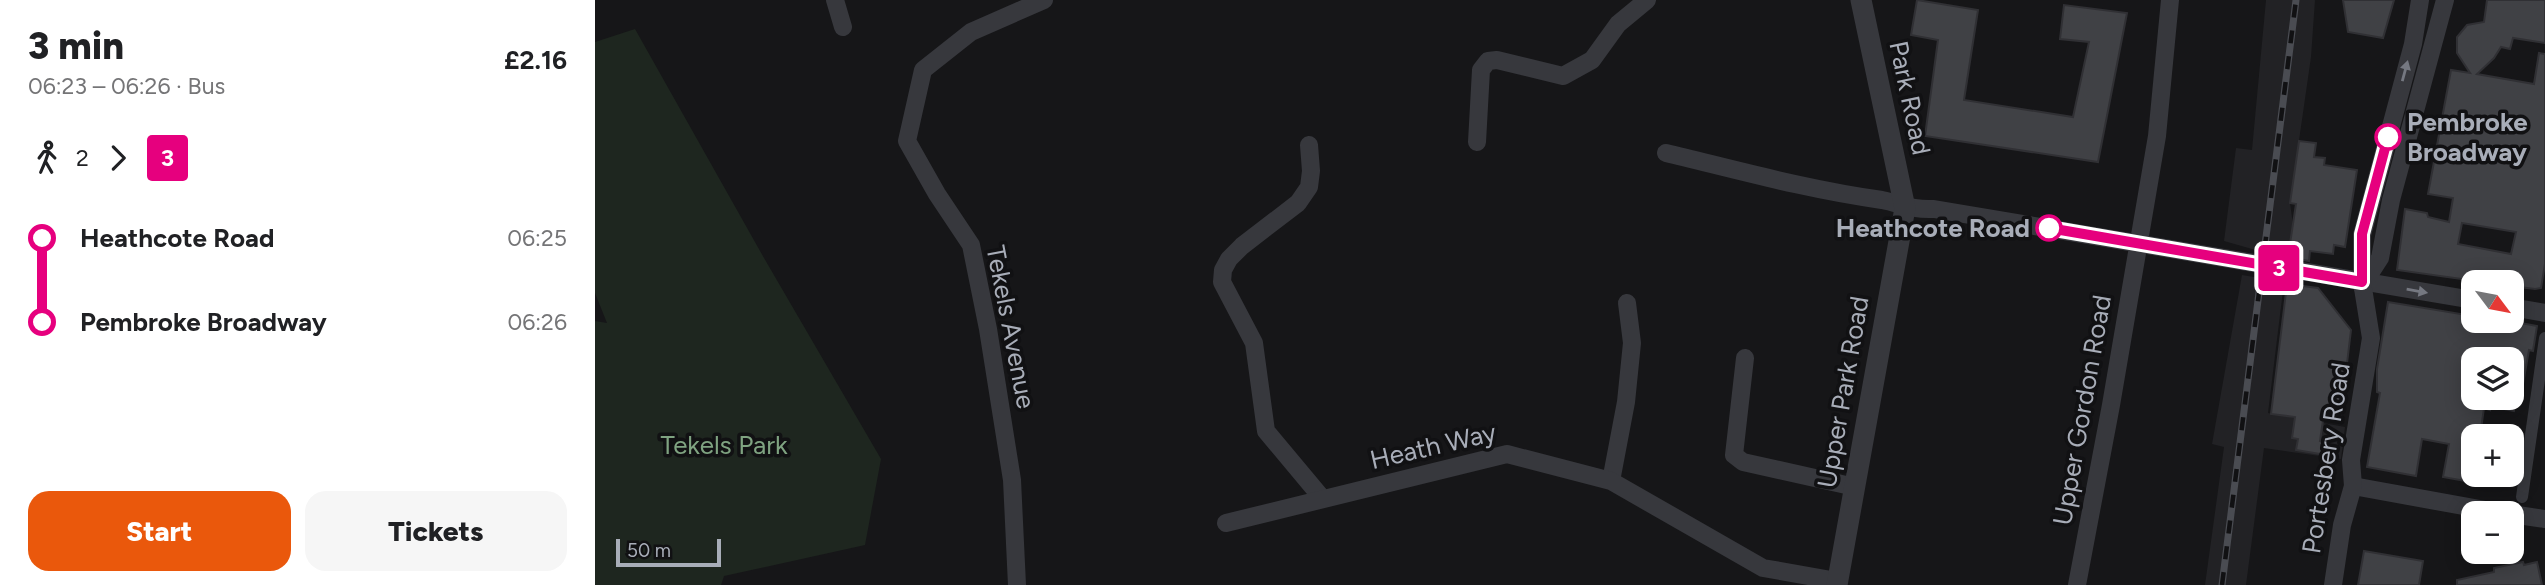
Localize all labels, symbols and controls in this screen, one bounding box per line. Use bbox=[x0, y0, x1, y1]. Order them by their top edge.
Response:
text: 3 min bbox=[28, 23, 124, 69]
street label: Park Road bbox=[1882, 38, 1938, 158]
text: £2.16 bbox=[504, 44, 567, 76]
one-way arrow bbox=[2400, 60, 2411, 82]
text: 06:23 – 06:26 · Bus bbox=[28, 72, 225, 100]
place label: Pembroke Broadway bbox=[2407, 106, 2528, 168]
marker: Pembroke Broadway bbox=[2375, 124, 2401, 150]
icon: walk bbox=[28, 139, 66, 177]
icon: forward bbox=[99, 139, 137, 177]
text: 3 bbox=[161, 143, 174, 172]
text: 2 bbox=[76, 144, 89, 172]
place label: Heathcote Road bbox=[1836, 212, 2030, 244]
marker: Heathcote Road bbox=[2036, 215, 2062, 241]
text: Heathcote Road bbox=[80, 222, 274, 254]
text: 06:25 bbox=[507, 224, 567, 252]
street label: Tekels Avenue bbox=[979, 243, 1043, 411]
line badge: 3 bbox=[2256, 245, 2302, 291]
text: 3 bbox=[2272, 253, 2286, 282]
north arrow bbox=[2461, 270, 2523, 332]
map controls bbox=[2461, 270, 2524, 564]
one-way arrow bbox=[2407, 286, 2429, 297]
street label: Upper Gordon Road bbox=[2046, 292, 2118, 528]
street label: Upper Park Road bbox=[1810, 294, 1876, 490]
text: Pembroke Broadway bbox=[80, 306, 327, 338]
text: 06:26 bbox=[508, 308, 567, 336]
button: layers bbox=[2461, 347, 2524, 410]
street label: Portesbery Road bbox=[2295, 360, 2357, 556]
street label: Heath Way bbox=[1367, 416, 1499, 476]
button: + bbox=[2461, 424, 2524, 487]
park label: Tekels Park bbox=[660, 429, 788, 461]
button: Start bbox=[28, 491, 291, 571]
button: Tickets bbox=[305, 491, 567, 571]
button: − bbox=[2461, 501, 2524, 564]
scale bar bbox=[616, 536, 721, 568]
text: 50 m bbox=[627, 539, 671, 562]

